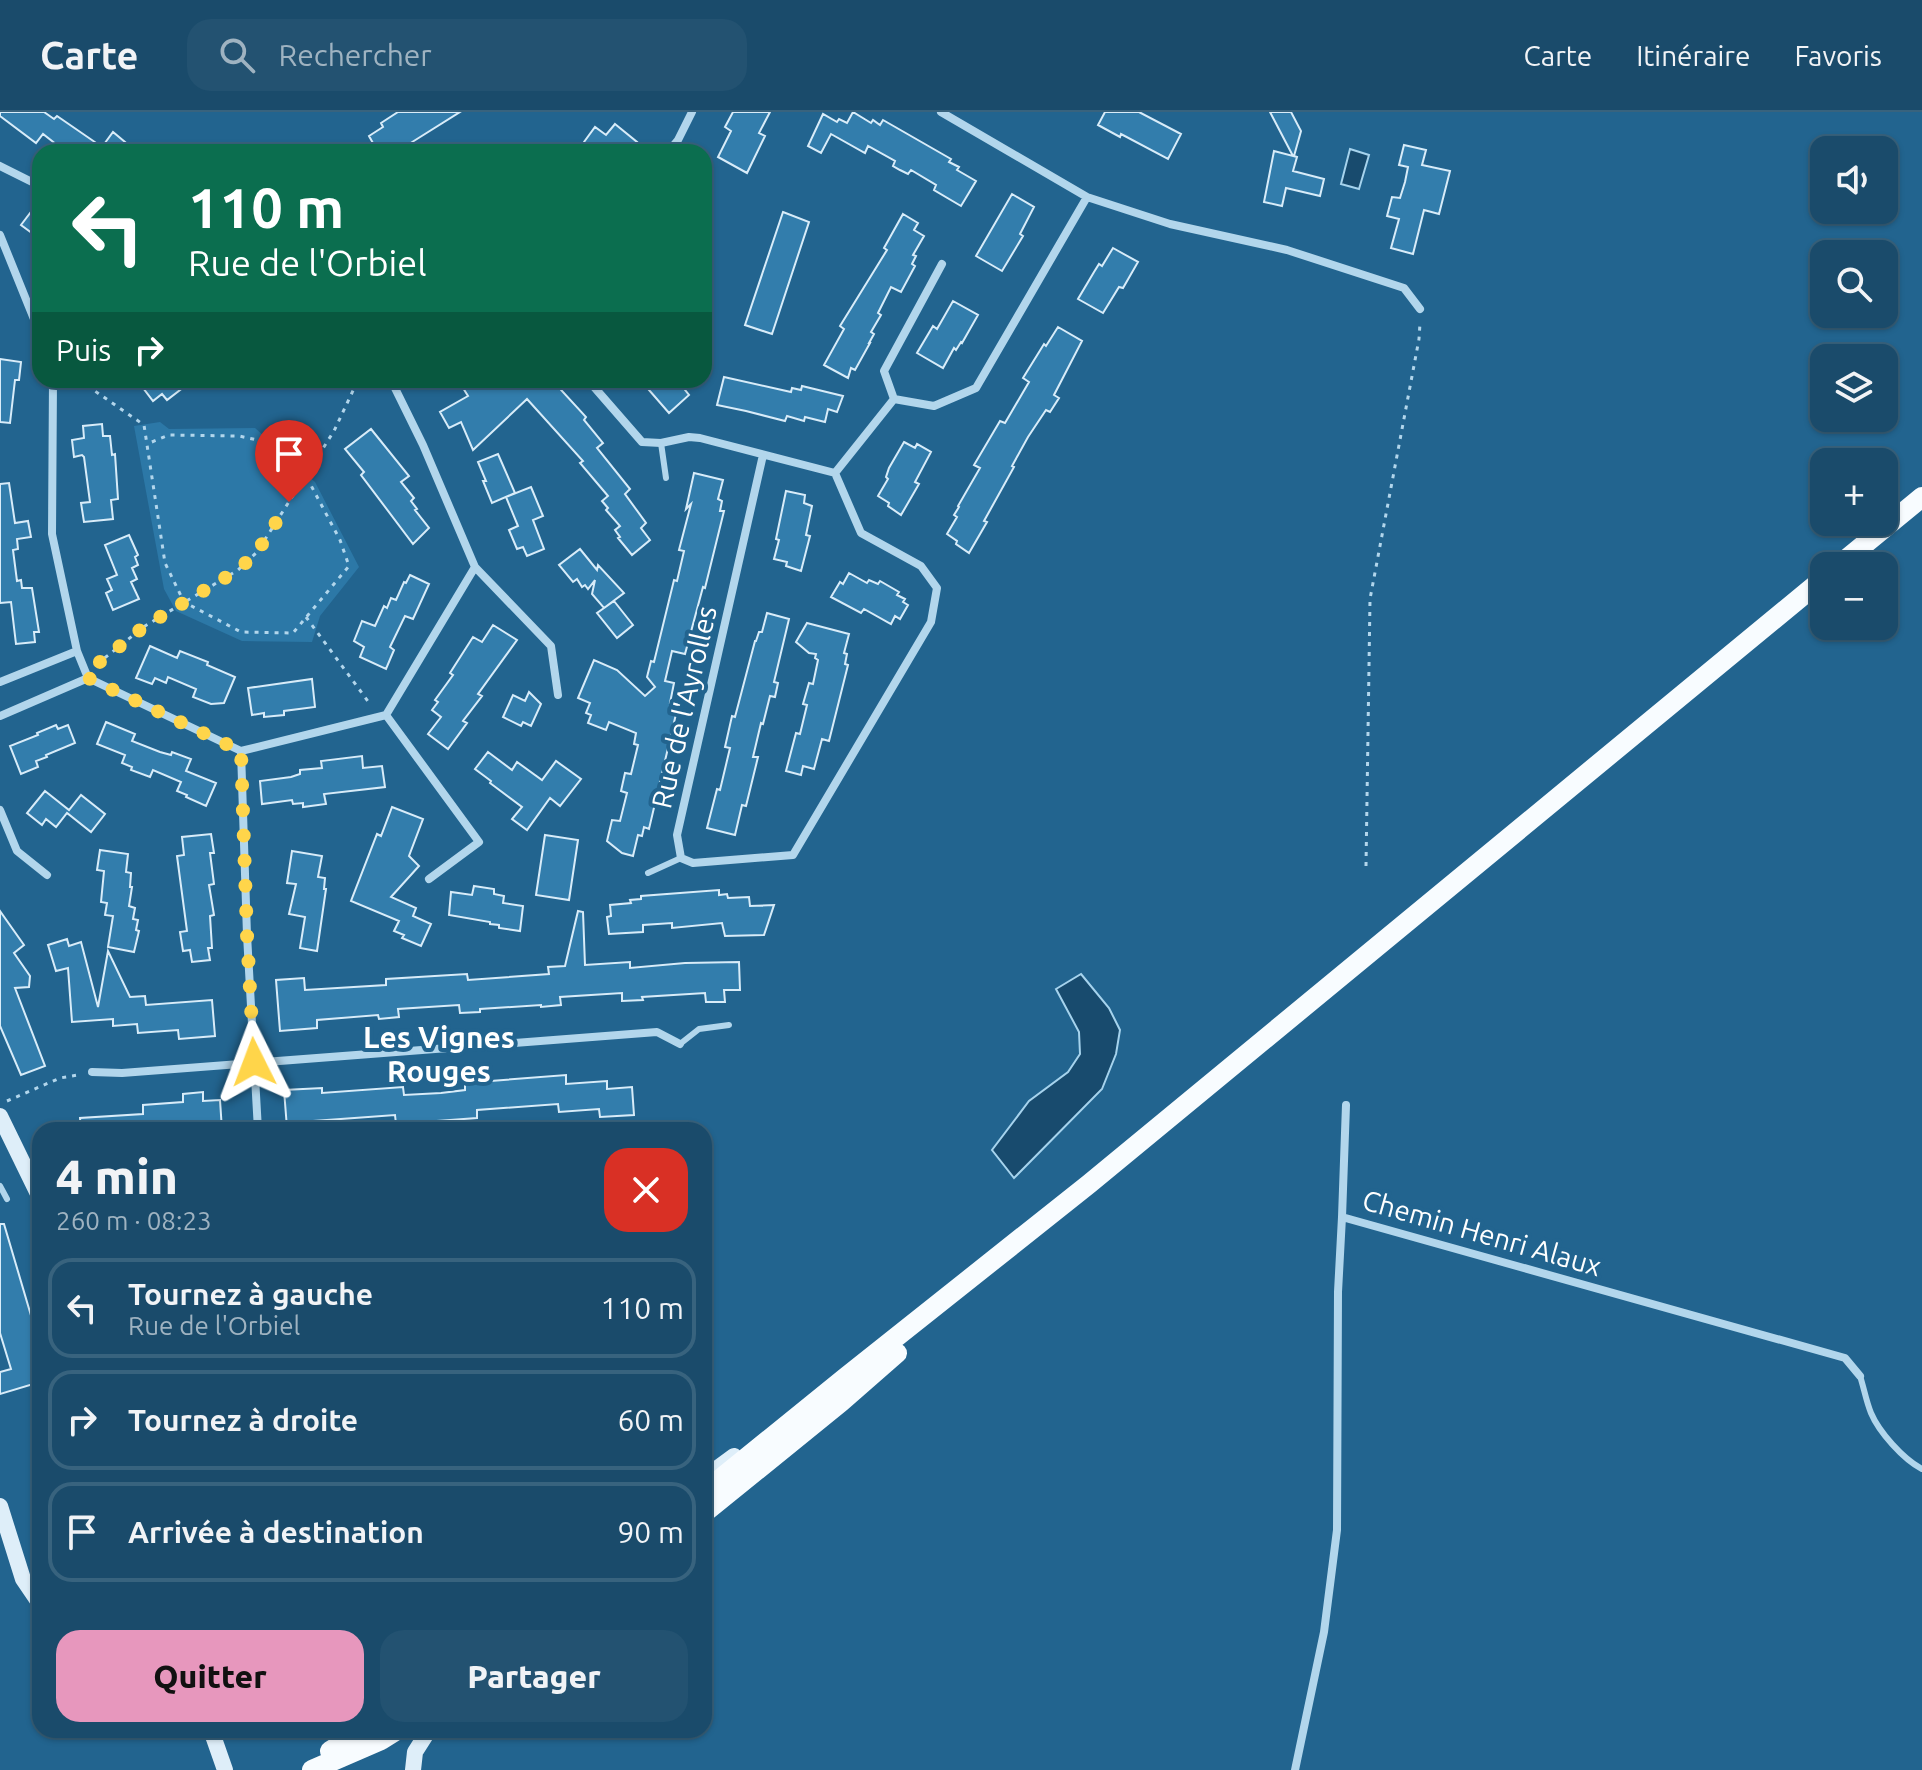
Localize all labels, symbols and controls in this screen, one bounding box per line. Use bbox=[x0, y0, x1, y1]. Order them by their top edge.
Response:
search box bbox=[187, 19, 747, 91]
icon: search bbox=[215, 33, 259, 77]
text: Carte bbox=[40, 34, 139, 76]
text: Rechercher bbox=[279, 38, 432, 72]
text: Carte bbox=[1524, 40, 1592, 71]
text: Itinéraire bbox=[1636, 40, 1750, 71]
text: Favoris bbox=[1794, 40, 1882, 71]
map controls bbox=[1810, 136, 1898, 640]
button: sound bbox=[1810, 136, 1898, 224]
icon: left bbox=[56, 176, 160, 280]
text: 110 m bbox=[188, 176, 344, 239]
button: search bbox=[1810, 240, 1898, 328]
text: Rue de l'Orbiel bbox=[188, 242, 427, 283]
icon: right bbox=[127, 328, 171, 372]
text: Puis bbox=[56, 333, 111, 367]
button: layers bbox=[1810, 344, 1898, 432]
pin bbox=[255, 420, 323, 502]
icon: arrive bbox=[267, 432, 311, 476]
button: + bbox=[1810, 448, 1898, 536]
button: − bbox=[1810, 552, 1898, 640]
street label: Rue de l'Ayrolles bbox=[645, 603, 722, 811]
position arrow bbox=[212, 1020, 296, 1104]
district label: Les Vignes Rouges bbox=[363, 1020, 515, 1088]
button: close bbox=[604, 1148, 688, 1232]
text: 4 min bbox=[56, 1149, 178, 1203]
street label: Chemin Henri Alaux bbox=[1359, 1184, 1605, 1281]
text: 260 m · 08:23 bbox=[56, 1206, 212, 1235]
text: Tournez à gauche bbox=[128, 1277, 373, 1311]
icon: left bbox=[60, 1286, 104, 1330]
text: 110 m bbox=[600, 1291, 684, 1325]
text: Rue de l'Orbiel bbox=[128, 1311, 300, 1340]
icon: right bbox=[60, 1398, 104, 1442]
text: Tournez à droite bbox=[128, 1403, 358, 1437]
text: 60 m bbox=[617, 1403, 684, 1437]
icon: arrive bbox=[60, 1510, 104, 1554]
text: Arrivée à destination bbox=[128, 1515, 424, 1549]
text: 90 m bbox=[617, 1515, 684, 1549]
button: Quitter bbox=[56, 1630, 364, 1722]
button: Partager bbox=[380, 1630, 688, 1722]

